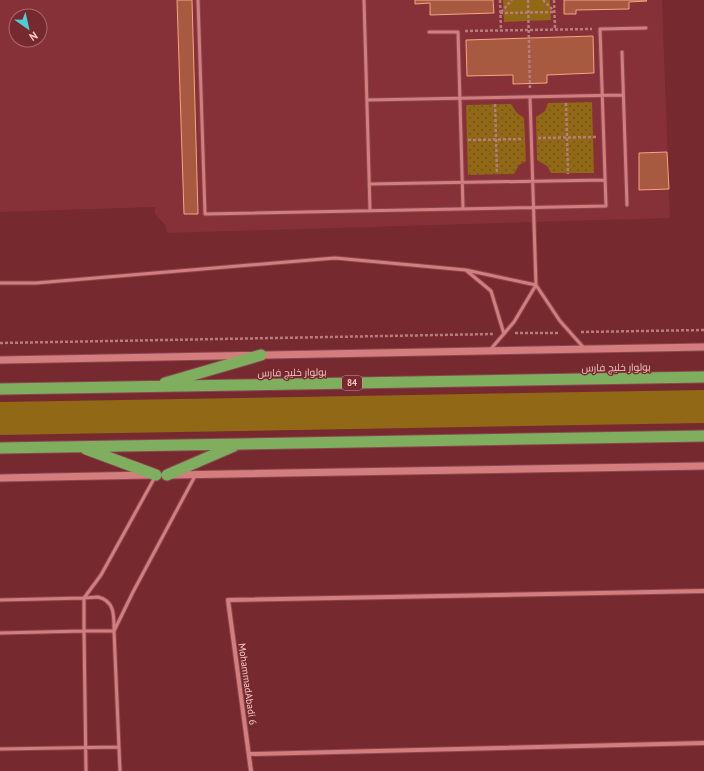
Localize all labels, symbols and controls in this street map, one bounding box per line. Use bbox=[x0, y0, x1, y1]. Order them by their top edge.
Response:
north arrow bbox=[8, 8, 48, 48]
text: N bbox=[27, 28, 41, 44]
street label: بولوار خلیج فارس bbox=[581, 360, 651, 375]
street label: بولوار خلیج فارس bbox=[257, 365, 327, 380]
road number: 84 bbox=[342, 376, 362, 390]
street label: MohammadAbadi 6 bbox=[235, 642, 260, 726]

